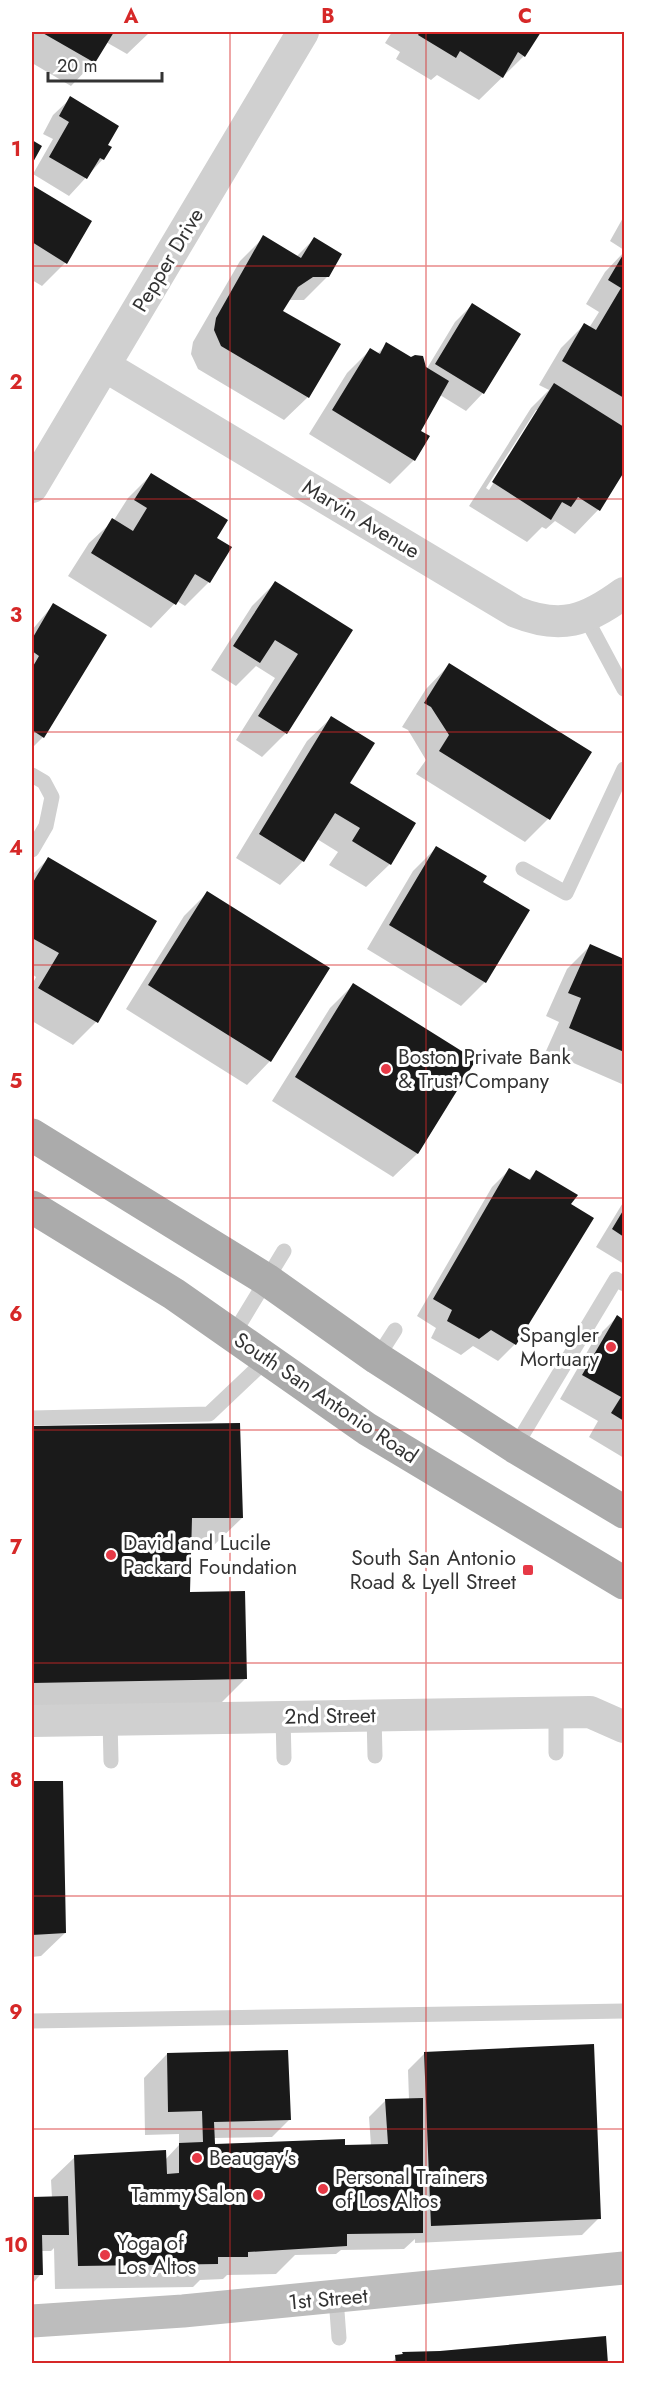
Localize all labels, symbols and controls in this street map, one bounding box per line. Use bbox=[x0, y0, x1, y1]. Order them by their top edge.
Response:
text: A bbox=[123, 2, 139, 31]
text: B bbox=[321, 2, 335, 31]
text: C bbox=[518, 2, 532, 31]
scale bar bbox=[48, 45, 162, 83]
text: 20 m bbox=[57, 53, 97, 79]
text: 1 bbox=[11, 135, 21, 164]
street label: Pepper Drive bbox=[125, 202, 211, 318]
text: 2 bbox=[9, 368, 23, 397]
street label: Marvin Avenue bbox=[297, 472, 426, 566]
text: 3 bbox=[10, 601, 22, 630]
text: 4 bbox=[9, 834, 23, 863]
place label: Boston Private Bank & Trust Company bbox=[398, 1042, 572, 1096]
marker: Boston Private Bank & Trust Company bbox=[379, 1062, 393, 1076]
text: 5 bbox=[10, 1067, 23, 1096]
text: 6 bbox=[9, 1300, 23, 1329]
place label: Spangler Mortuary bbox=[520, 1320, 600, 1374]
street label: South San Antonio Road bbox=[228, 1325, 424, 1471]
marker: Spangler Mortuary bbox=[604, 1340, 618, 1354]
place label: David and Lucile Packard Foundation bbox=[123, 1528, 297, 1582]
text: 7 bbox=[10, 1533, 23, 1562]
place label: South San Antonio Road & Lyell Street bbox=[350, 1543, 516, 1597]
marker: David and Lucile Packard Foundation bbox=[104, 1548, 118, 1562]
marker: South San Antonio Road & Lyell Street bbox=[521, 1563, 535, 1577]
street label: 2nd Street bbox=[284, 1700, 376, 1732]
text: 8 bbox=[10, 1766, 22, 1795]
text: 9 bbox=[9, 1998, 23, 2027]
place label: Beaugay's bbox=[209, 2143, 296, 2173]
marker: Beaugay's bbox=[190, 2151, 204, 2165]
place label: Personal Trainers of Los Altos bbox=[335, 2162, 484, 2216]
place label: Tammy Salon bbox=[131, 2180, 246, 2210]
marker: Personal Trainers of Los Altos bbox=[316, 2182, 330, 2196]
marker: Tammy Salon bbox=[251, 2188, 265, 2202]
place label: Yoga of Los Altos bbox=[117, 2228, 196, 2282]
text: 10 bbox=[4, 2231, 28, 2260]
marker: Yoga of Los Altos bbox=[98, 2248, 112, 2262]
street label: 1st Street bbox=[287, 2281, 369, 2317]

